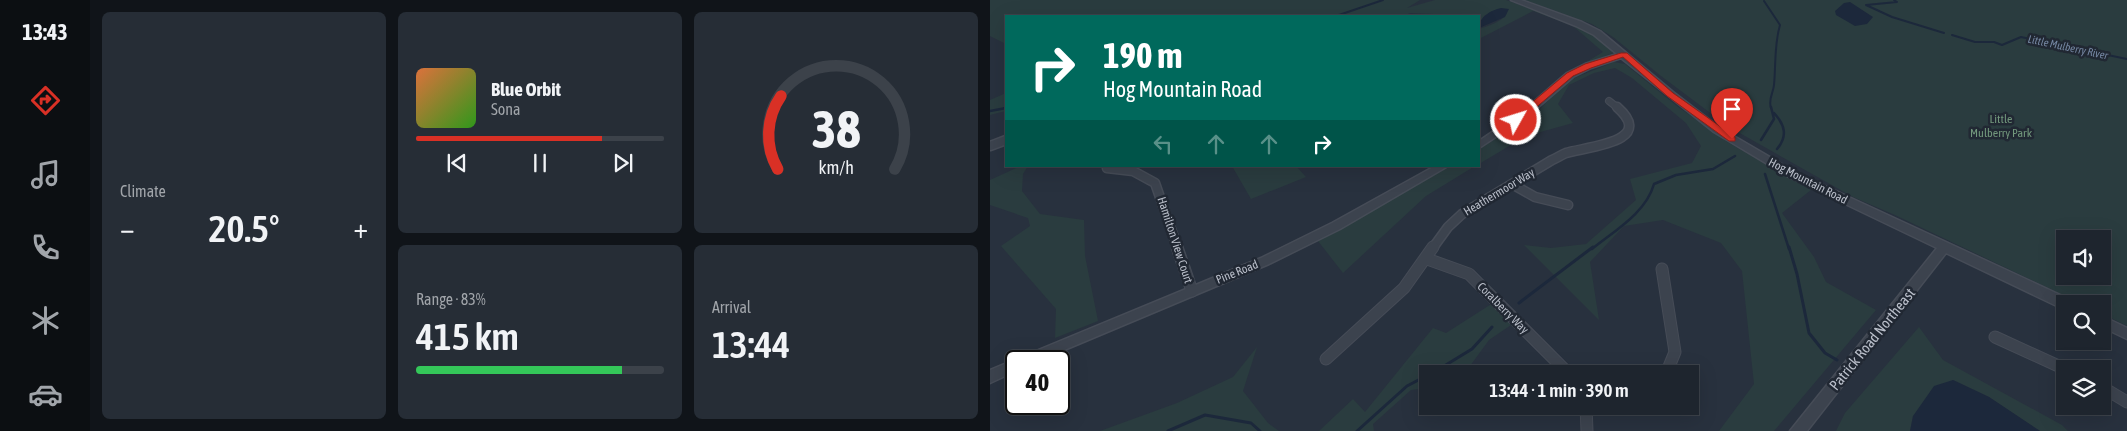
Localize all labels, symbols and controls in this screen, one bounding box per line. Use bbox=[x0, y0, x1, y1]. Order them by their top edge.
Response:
text: 13:43 bbox=[22, 19, 68, 45]
water label: Little Mulberry River bbox=[2027, 33, 2110, 61]
icon: right bbox=[1020, 35, 1085, 100]
text: 190 m bbox=[1103, 35, 1182, 75]
text: Hog Mountain Road bbox=[1103, 76, 1262, 102]
text: Blue Orbit bbox=[491, 78, 561, 100]
icon: directions bbox=[28, 83, 63, 118]
pin bbox=[1711, 88, 1753, 139]
position arrow bbox=[1489, 93, 1541, 145]
icon: arrive bbox=[1718, 95, 1746, 123]
text: 38 bbox=[812, 99, 860, 159]
text: Sona bbox=[491, 100, 520, 118]
park label: Little Mulberry Park bbox=[1970, 112, 2033, 140]
icon: left bbox=[1149, 130, 1177, 158]
icon: ahead bbox=[1202, 130, 1230, 158]
icon: ahead bbox=[1255, 130, 1283, 158]
icon: right bbox=[1308, 130, 1336, 158]
icon: previous bbox=[443, 149, 471, 177]
icon: pause bbox=[526, 149, 554, 177]
icon: next bbox=[609, 149, 637, 177]
street label: Hog Mountain Road bbox=[1766, 155, 1850, 207]
icon: music bbox=[28, 157, 63, 192]
text: km/h bbox=[818, 157, 854, 178]
street label: Heathermoor Way bbox=[1461, 165, 1537, 219]
text: Climate bbox=[120, 182, 166, 200]
street label: Hamilton View Court bbox=[1154, 195, 1196, 286]
text: 20.5° bbox=[209, 207, 279, 250]
text: − bbox=[120, 212, 135, 244]
text: + bbox=[353, 212, 368, 244]
icon: phone bbox=[28, 230, 63, 265]
map controls bbox=[2056, 230, 2111, 415]
button: sound bbox=[2056, 230, 2111, 285]
street label: Pine Road bbox=[1214, 257, 1260, 287]
street label: Coralberry Way bbox=[1474, 279, 1532, 337]
street label: Patrick Road Northeast bbox=[1826, 285, 1918, 393]
text: Range · 83% bbox=[416, 290, 486, 308]
button: search bbox=[2056, 295, 2111, 350]
text: Arrival bbox=[712, 298, 751, 316]
icon: climate bbox=[28, 303, 63, 338]
text: 415 km bbox=[416, 315, 519, 358]
text: 13:44 bbox=[712, 323, 790, 366]
speed limit sign: 40 bbox=[1005, 350, 1070, 415]
button: layers bbox=[2056, 360, 2111, 415]
icon: car bbox=[28, 377, 63, 412]
text: 13:44 · 1 min · 390 m bbox=[1489, 379, 1629, 401]

